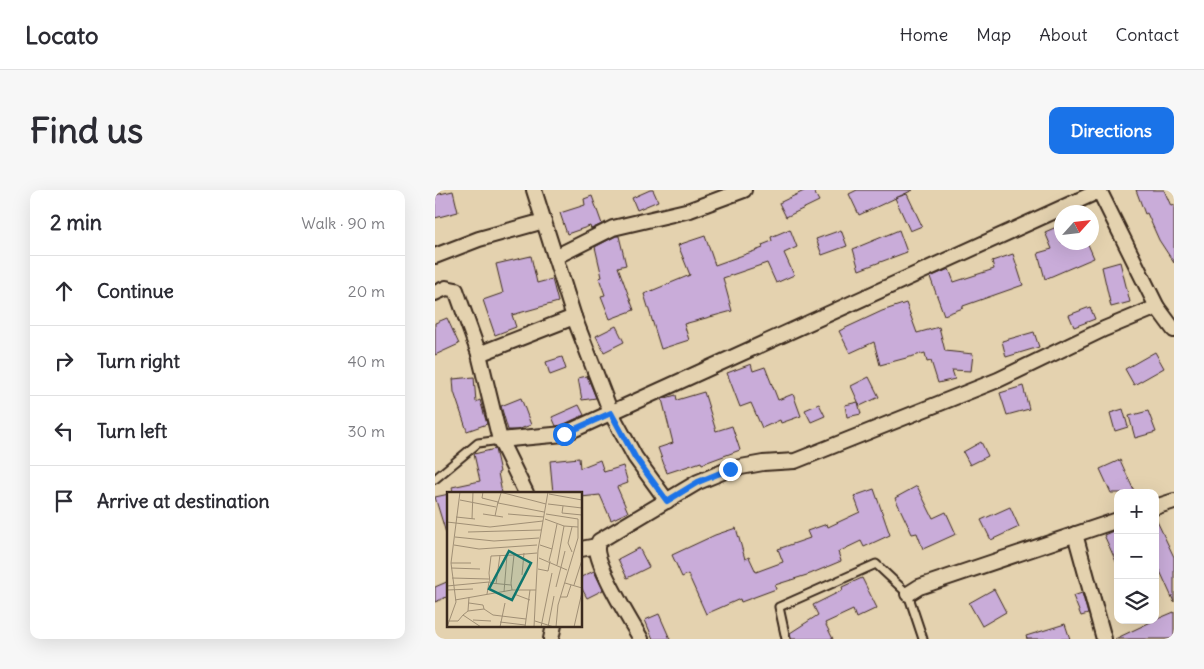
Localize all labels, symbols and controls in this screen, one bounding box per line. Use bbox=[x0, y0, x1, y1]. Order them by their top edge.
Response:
text: Locato bbox=[25, 20, 99, 50]
text: Home bbox=[900, 23, 948, 46]
text: Map bbox=[976, 23, 1011, 46]
text: About bbox=[1039, 23, 1087, 46]
text: Contact bbox=[1115, 23, 1179, 46]
button: Directions bbox=[1049, 107, 1174, 154]
text: Find us bbox=[30, 108, 143, 152]
north arrow bbox=[1054, 205, 1099, 250]
text: 2 min bbox=[50, 209, 102, 236]
text: Walk · 90 m bbox=[301, 213, 385, 233]
icon: ahead bbox=[50, 277, 78, 305]
text: Continue bbox=[97, 279, 174, 303]
text: 20 m bbox=[348, 281, 385, 301]
icon: right bbox=[50, 347, 78, 375]
text: Turn right bbox=[97, 349, 180, 373]
text: 40 m bbox=[347, 351, 385, 371]
icon: left bbox=[50, 417, 78, 445]
text: Turn left bbox=[97, 419, 167, 443]
text: 30 m bbox=[348, 421, 385, 441]
route start bbox=[553, 423, 576, 446]
route end bbox=[719, 458, 742, 481]
icon: arrive bbox=[50, 487, 78, 515]
text: Arrive at destination bbox=[97, 489, 270, 513]
map controls bbox=[1114, 489, 1159, 624]
button: + bbox=[1114, 489, 1159, 534]
inset map bbox=[447, 492, 583, 627]
button: − bbox=[1114, 534, 1159, 579]
button: layers bbox=[1114, 579, 1159, 624]

